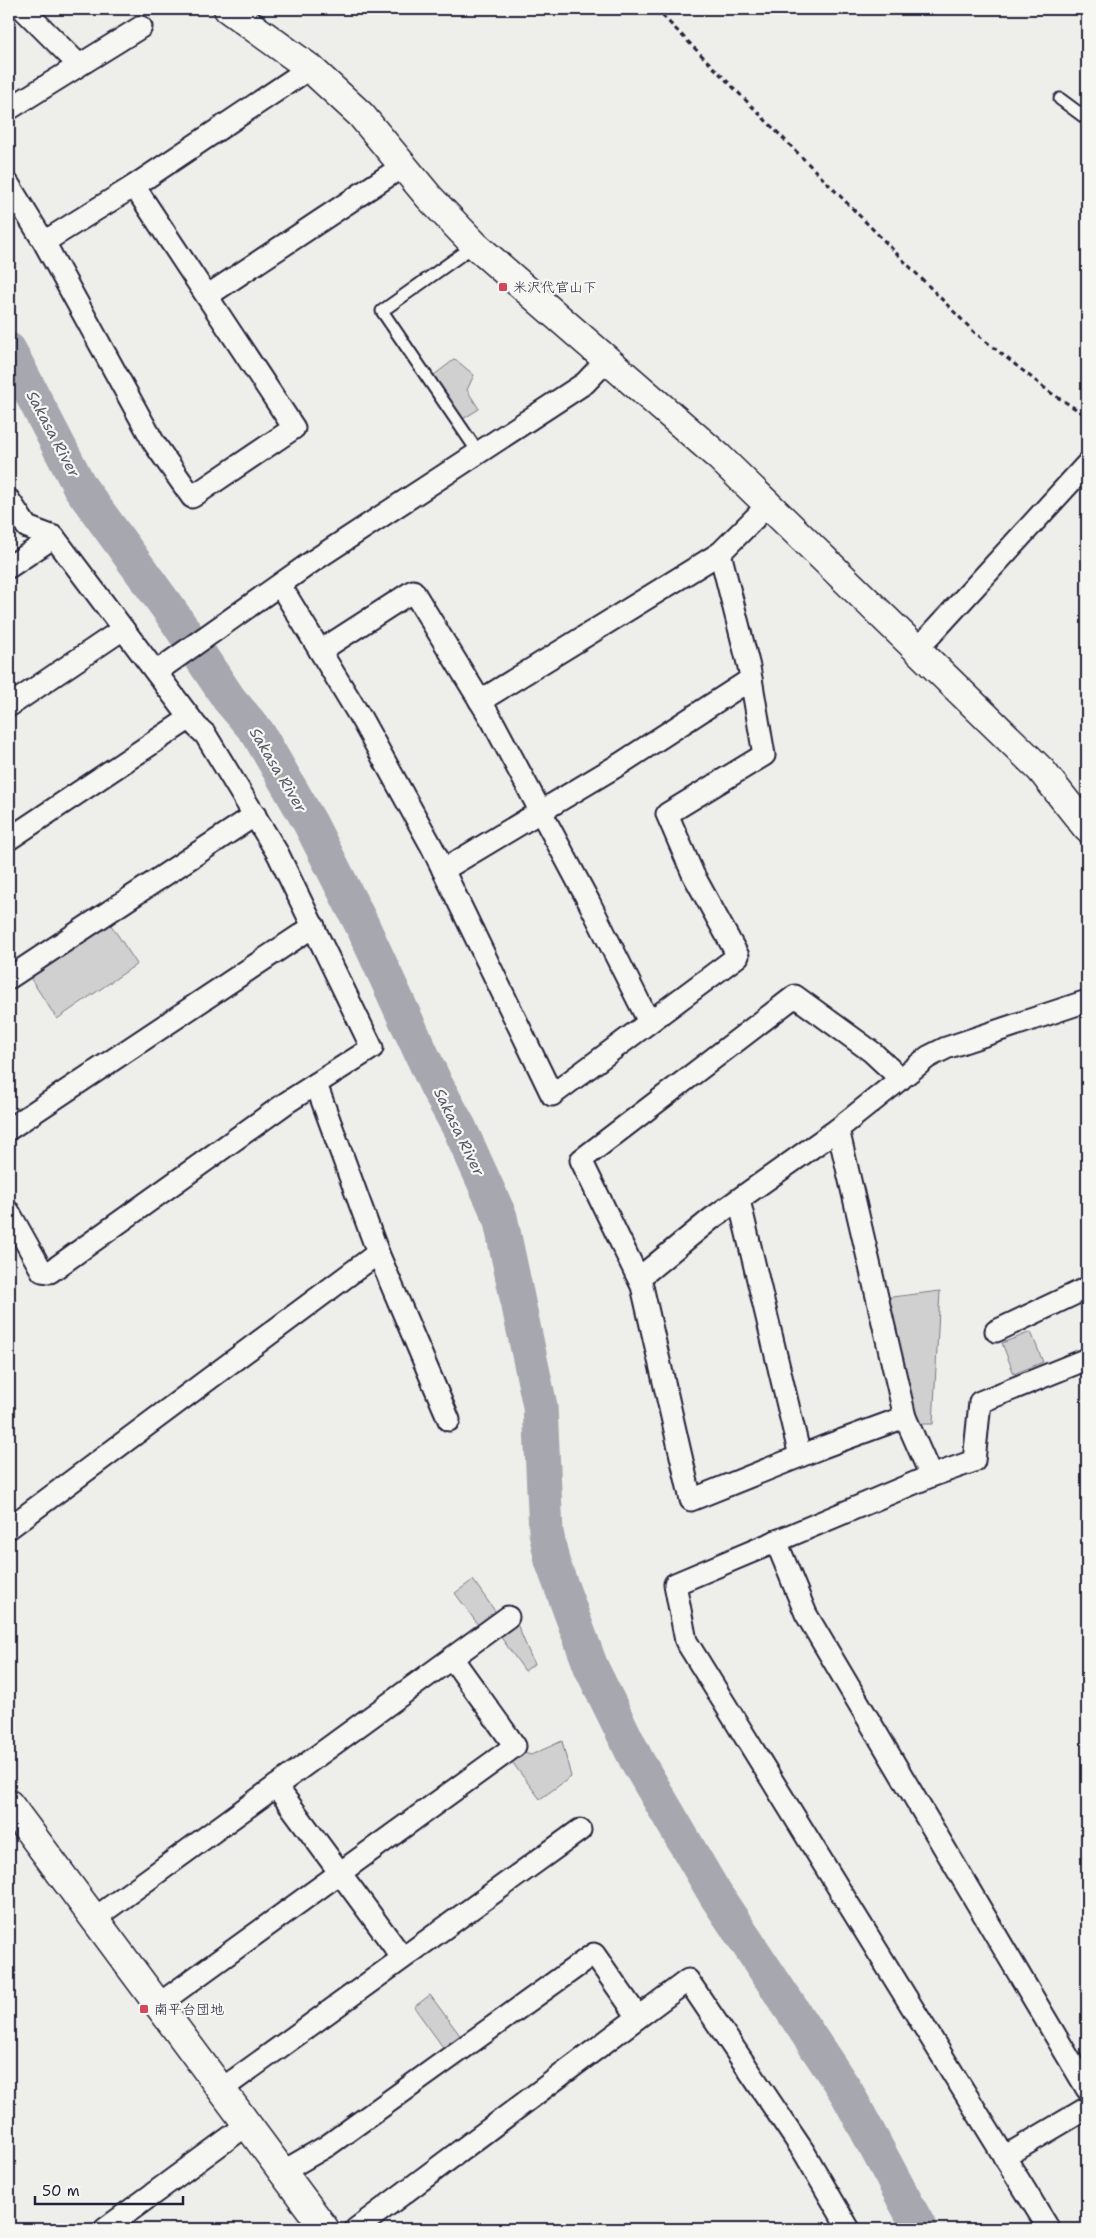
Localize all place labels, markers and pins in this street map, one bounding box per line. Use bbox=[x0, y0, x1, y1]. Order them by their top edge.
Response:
place label: 米沢代官山下 bbox=[513, 278, 597, 296]
marker: 米沢代官山下 bbox=[497, 281, 509, 293]
place label: 南平台団地 bbox=[154, 2000, 224, 2018]
marker: 南平台団地 bbox=[138, 2003, 150, 2015]

